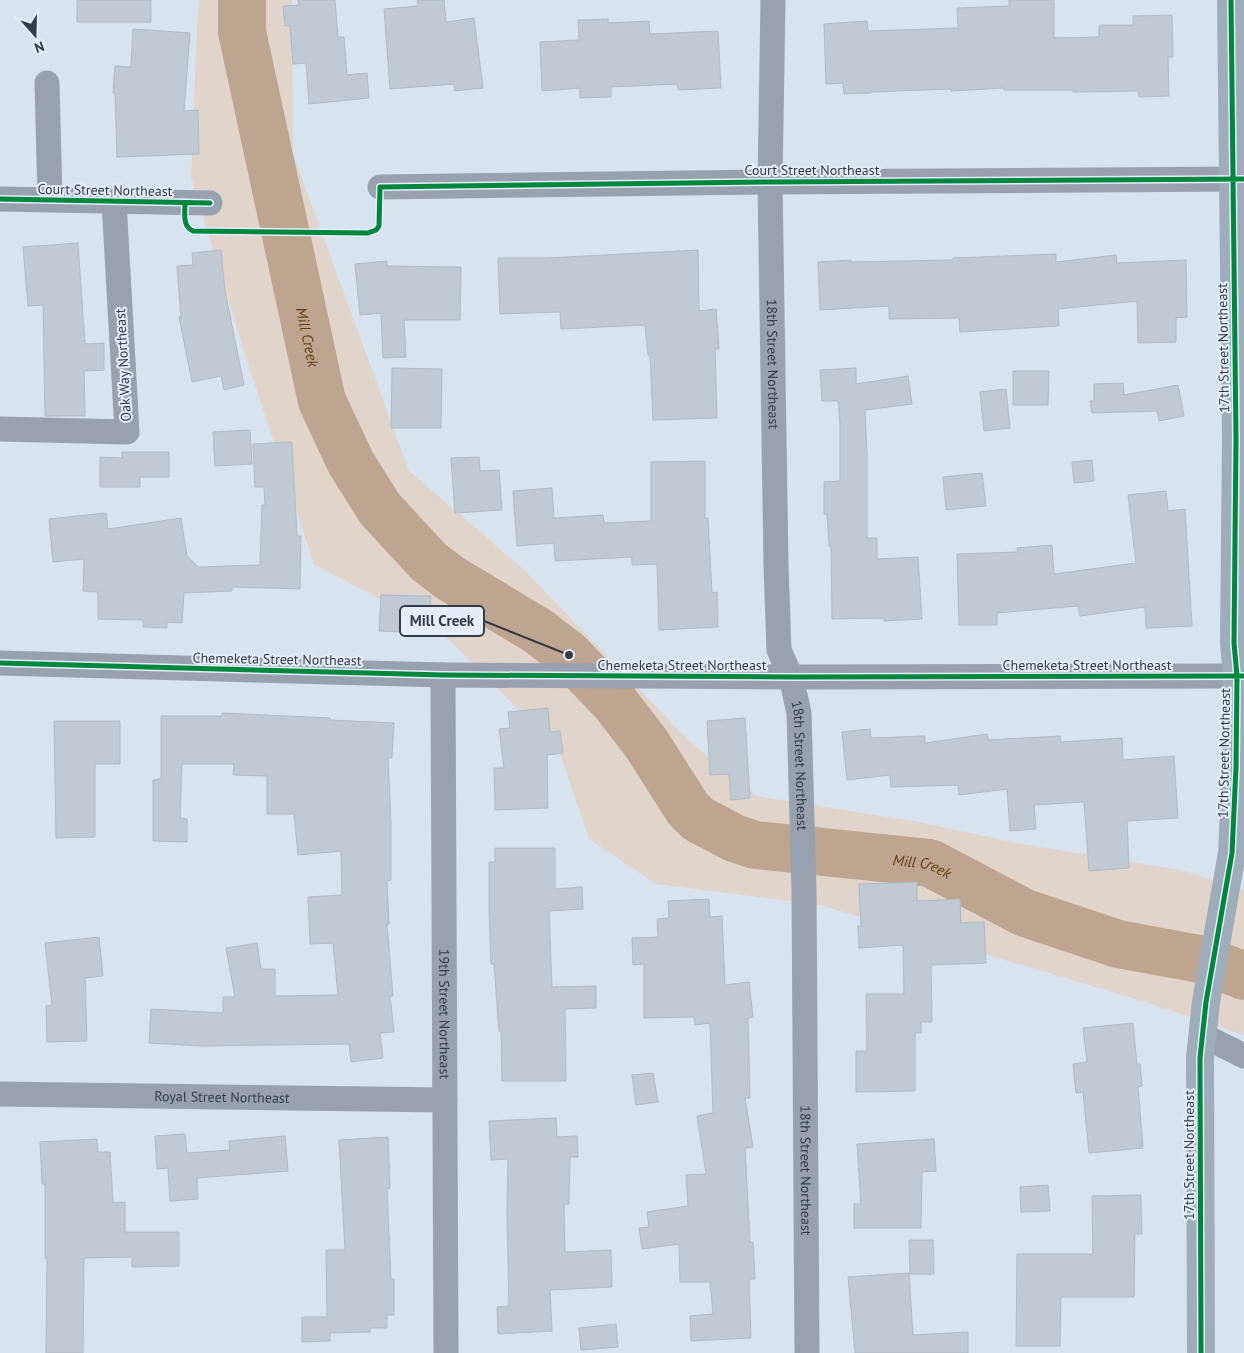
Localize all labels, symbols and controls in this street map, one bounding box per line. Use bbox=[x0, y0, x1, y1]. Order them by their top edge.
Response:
north arrow bbox=[10, 10, 60, 60]
text: N bbox=[32, 37, 47, 57]
street label: Court Street Northeast bbox=[745, 161, 880, 179]
street label: Court Street Northeast bbox=[37, 180, 173, 200]
street label: 17th Street Northeast bbox=[1213, 283, 1233, 413]
street label: 18th Street Northeast bbox=[763, 299, 783, 429]
water label: Mill Creek bbox=[292, 305, 324, 370]
street label: Oak Way Northeast bbox=[111, 308, 135, 422]
callout: Mill Creek bbox=[400, 606, 484, 636]
text: Mill Creek bbox=[410, 611, 475, 630]
street label: Chemeketa Street Northeast bbox=[192, 649, 362, 669]
street label: Chemeketa Street Northeast bbox=[597, 656, 767, 674]
street label: Chemeketa Street Northeast bbox=[1002, 656, 1172, 674]
street label: 17th Street Northeast bbox=[1214, 688, 1234, 818]
street label: 18th Street Northeast bbox=[787, 699, 811, 831]
water label: Mill Creek bbox=[892, 850, 956, 883]
street label: 19th Street Northeast bbox=[435, 949, 454, 1079]
street label: Royal Street Northeast bbox=[154, 1087, 290, 1107]
street label: 17th Street Northeast bbox=[1180, 1090, 1198, 1220]
street label: 18th Street Northeast bbox=[796, 1105, 815, 1236]

